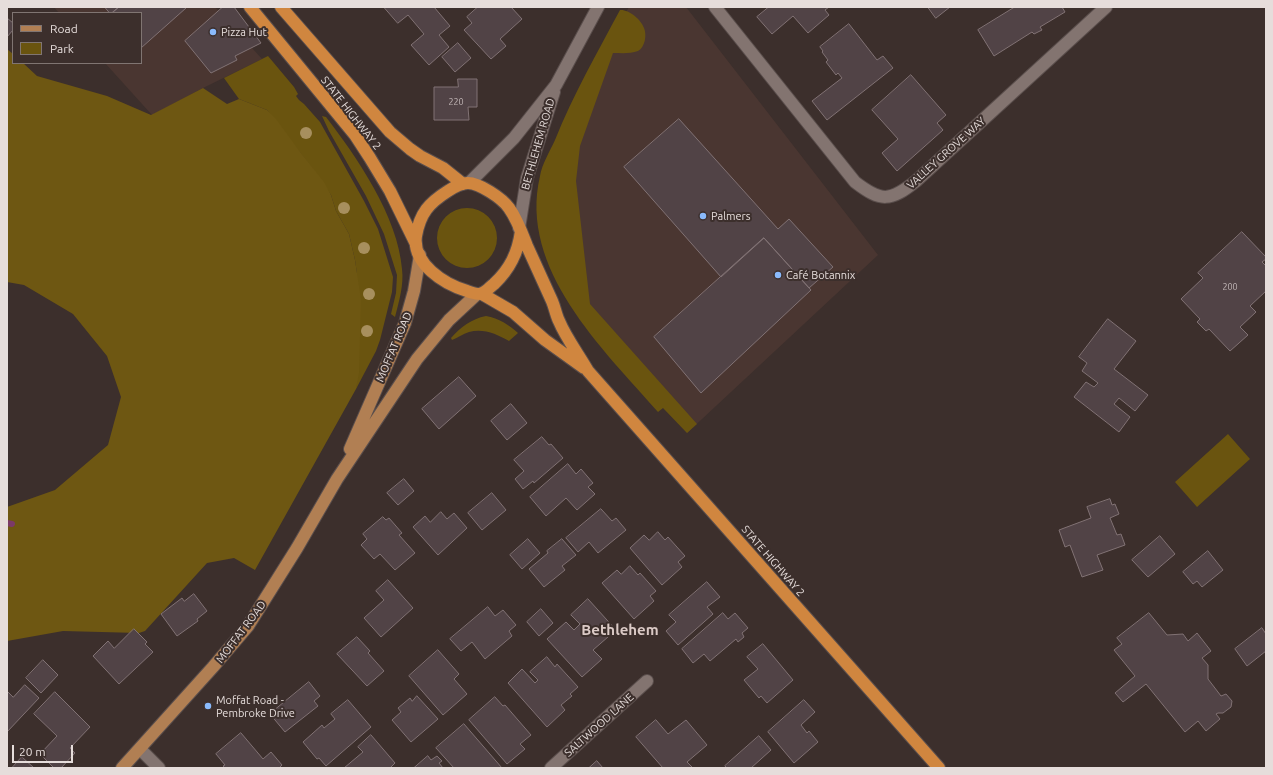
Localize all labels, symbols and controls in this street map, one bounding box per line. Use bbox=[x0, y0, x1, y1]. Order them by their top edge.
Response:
legend bbox=[12, 12, 142, 64]
text: Road bbox=[50, 22, 78, 35]
place label: Pizza Hut bbox=[221, 25, 267, 39]
marker: Pizza Hut bbox=[208, 27, 218, 37]
text: Park bbox=[50, 42, 74, 55]
street label: STATE HIGHWAY 2 bbox=[318, 74, 384, 152]
house number: 220 bbox=[448, 97, 464, 107]
street label: BETHLEHEM ROAD bbox=[519, 97, 557, 191]
street label: VALLEY GROVE WAY bbox=[904, 114, 988, 192]
place label: Palmers bbox=[711, 209, 751, 223]
marker: Palmers bbox=[698, 211, 708, 221]
place label: Café Botannix bbox=[786, 268, 855, 282]
marker: Café Botannix bbox=[773, 270, 783, 280]
house number: 200 bbox=[1222, 282, 1238, 292]
street label: MOFFAT ROAD bbox=[373, 310, 415, 384]
street label: STATE HIGHWAY 2 bbox=[739, 523, 807, 599]
street label: MOFFAT ROAD bbox=[213, 598, 269, 666]
district label: Bethlehem bbox=[581, 621, 659, 639]
street label: SALTWOOD LANE bbox=[562, 691, 636, 759]
place label: Moffat Road - Pembroke Drive bbox=[216, 693, 295, 719]
marker: Moffat Road - Pembroke Drive bbox=[203, 701, 213, 711]
scale bar bbox=[14, 737, 75, 763]
text: 20 m bbox=[19, 745, 46, 758]

